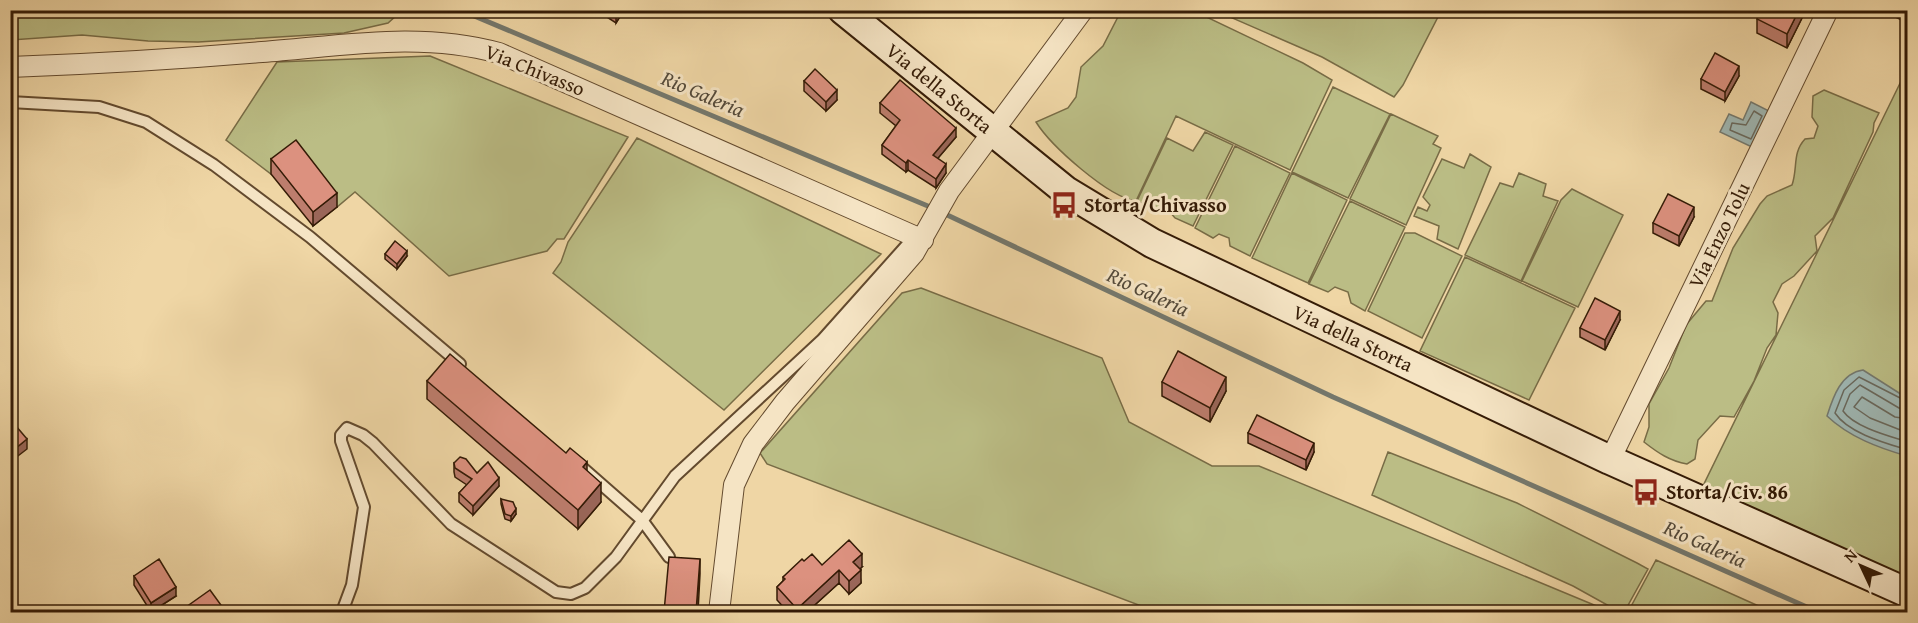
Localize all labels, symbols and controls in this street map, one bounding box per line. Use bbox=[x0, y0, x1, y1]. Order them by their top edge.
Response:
street label: Via Chivasso bbox=[481, 36, 589, 103]
street label: Via della Storta bbox=[880, 36, 999, 140]
water label: Rio Galeria bbox=[656, 62, 750, 125]
street label: Via Enzo Tolu bbox=[1680, 177, 1757, 293]
bus stop icon: Storta/Chivasso bbox=[1049, 190, 1079, 220]
place label: Storta/Chivasso bbox=[1084, 190, 1227, 219]
water label: Rio Galeria bbox=[1101, 259, 1195, 324]
street label: Via della Storta bbox=[1288, 297, 1418, 379]
bus stop icon: Storta/Civ. 86 bbox=[1631, 477, 1661, 507]
place label: Storta/Civ. 86 bbox=[1666, 477, 1788, 506]
water label: Rio Galeria bbox=[1658, 511, 1752, 576]
north arrow bbox=[1831, 536, 1891, 596]
text: N bbox=[1838, 543, 1863, 568]

